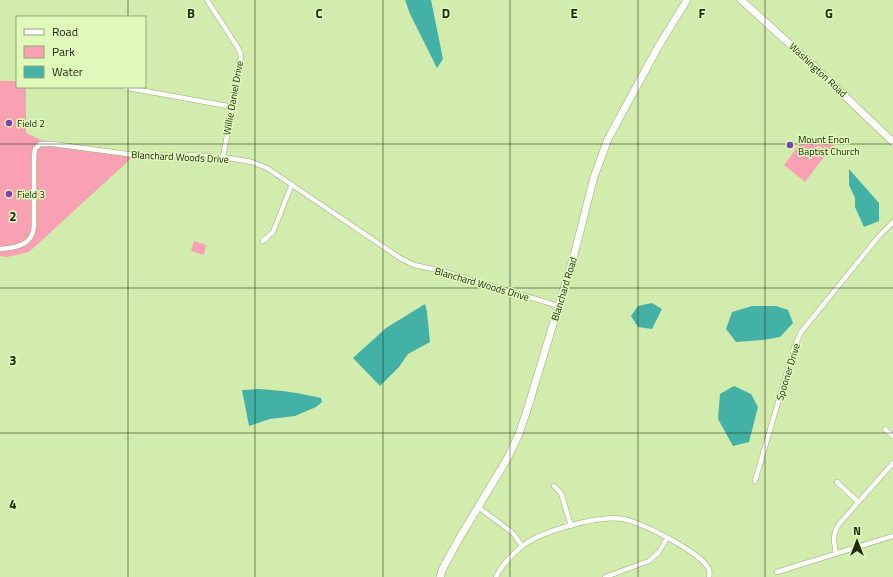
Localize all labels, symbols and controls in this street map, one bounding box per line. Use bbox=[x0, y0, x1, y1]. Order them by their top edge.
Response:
text: B bbox=[187, 3, 195, 23]
text: C bbox=[315, 3, 323, 23]
text: D bbox=[442, 3, 450, 23]
text: E bbox=[570, 3, 578, 23]
text: F bbox=[699, 3, 706, 23]
text: G bbox=[825, 3, 833, 23]
legend bbox=[16, 16, 146, 88]
text: Road bbox=[52, 22, 78, 41]
street label: Washington Road bbox=[786, 39, 850, 101]
text: Park bbox=[52, 42, 75, 61]
street label: Willie Daniel Drive bbox=[219, 59, 247, 137]
text: Water bbox=[52, 62, 83, 81]
place label: Field 2 bbox=[17, 116, 45, 131]
marker: Field 2 bbox=[4, 118, 14, 128]
place label: Mount Enon Baptist Church bbox=[798, 132, 860, 159]
marker: Mount Enon Baptist Church bbox=[785, 140, 795, 150]
street label: Blanchard Woods Drive bbox=[131, 147, 229, 167]
place label: Field 3 bbox=[17, 187, 45, 202]
marker: Field 3 bbox=[4, 189, 14, 199]
text: 2 bbox=[9, 206, 17, 226]
street label: Blanchard Road bbox=[547, 255, 581, 323]
street label: Blanchard Woods Drive bbox=[433, 263, 531, 305]
street label: Spooner Drive bbox=[772, 341, 804, 403]
text: 3 bbox=[9, 350, 17, 370]
text: 4 bbox=[9, 494, 17, 514]
north arrow bbox=[837, 521, 877, 561]
text: N bbox=[853, 523, 861, 539]

